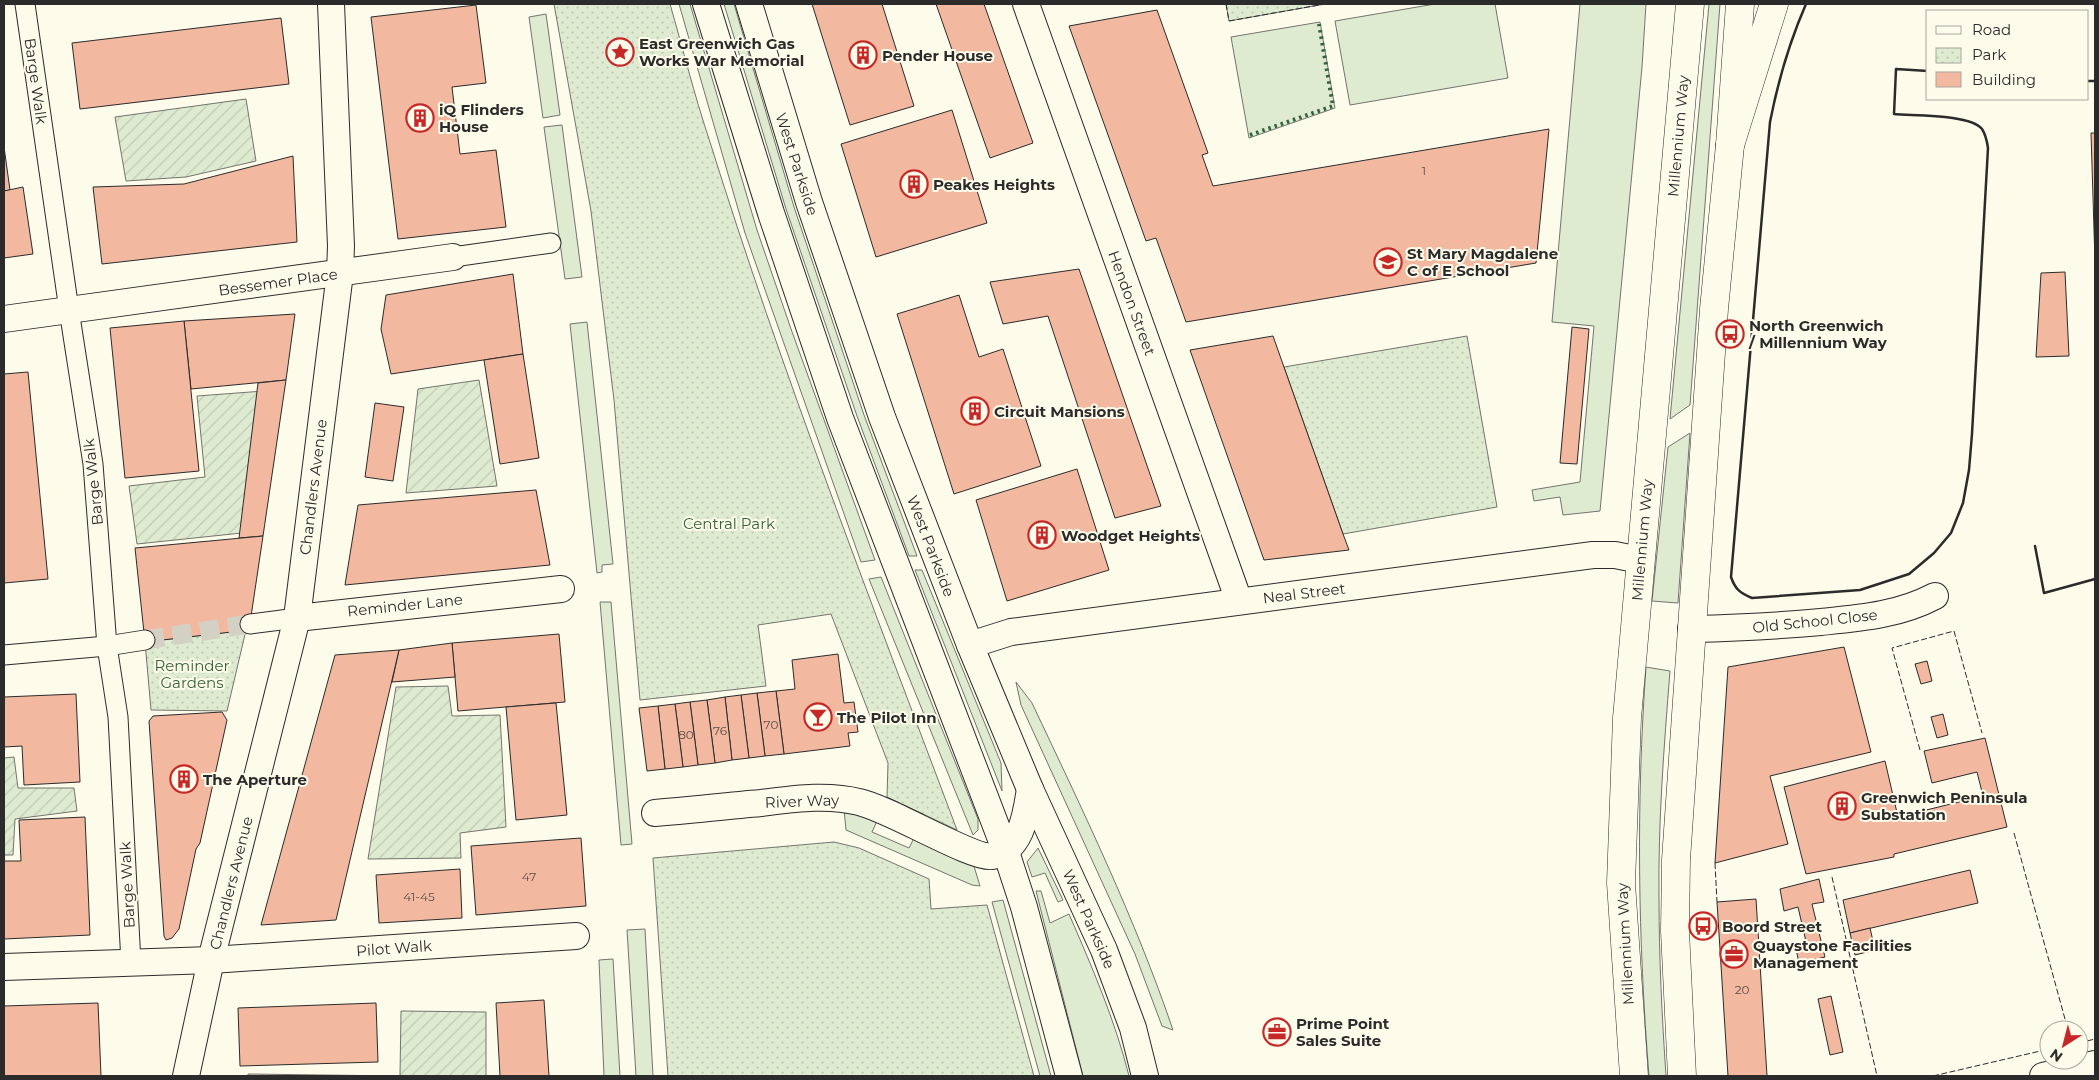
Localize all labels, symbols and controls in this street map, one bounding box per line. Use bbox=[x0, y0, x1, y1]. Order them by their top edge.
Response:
legend bbox=[1926, 10, 2089, 100]
text: Road bbox=[1972, 20, 2011, 39]
place label: East Greenwich Gas Works War Memorial bbox=[639, 34, 804, 70]
street label: Barge Walk bbox=[21, 37, 51, 125]
place icon: East Greenwich Gas Works War Memorial bbox=[605, 37, 635, 67]
building icon: Pender House bbox=[848, 40, 878, 70]
text: Park bbox=[1972, 45, 2006, 64]
place label: Pender House bbox=[882, 46, 993, 65]
text: Building bbox=[1972, 70, 2036, 89]
street label: Millennium Way bbox=[1663, 73, 1693, 198]
place label: iQ Flinders House bbox=[439, 100, 524, 136]
building icon: iQ Flinders House bbox=[405, 103, 435, 133]
street label: West Parkside bbox=[771, 110, 823, 218]
house number: 1 bbox=[1422, 163, 1426, 178]
building icon: Peakes Heights bbox=[899, 169, 929, 199]
place label: Peakes Heights bbox=[933, 175, 1055, 194]
place label: St Mary Magdalene C of E School bbox=[1407, 244, 1558, 280]
school or university icon: St Mary Magdalene C of E School bbox=[1373, 247, 1403, 277]
street label: Hendon Street bbox=[1104, 248, 1160, 358]
street label: Bessemer Place bbox=[217, 264, 339, 300]
place label: North Greenwich / Millennium Way bbox=[1748, 316, 1888, 352]
bus stop icon: North Greenwich / Millennium Way bbox=[1715, 319, 1745, 349]
building icon: Circuit Mansions bbox=[960, 396, 990, 426]
place label: Circuit Mansions bbox=[994, 402, 1125, 421]
street label: Chandlers Avenue bbox=[295, 418, 331, 556]
street label: Barge Walk bbox=[79, 438, 107, 526]
street label: Millennium Way bbox=[1627, 477, 1657, 602]
street label: West Parkside bbox=[903, 493, 959, 599]
park label: Central Park bbox=[683, 514, 775, 533]
building icon: Woodget Heights bbox=[1027, 520, 1057, 550]
place label: Woodget Heights bbox=[1061, 526, 1200, 545]
street label: Neal Street bbox=[1262, 579, 1346, 607]
street label: Reminder Lane bbox=[346, 589, 464, 621]
street label: Old School Close bbox=[1752, 605, 1878, 637]
park label: Reminder Gardens bbox=[154, 656, 230, 692]
bar icon: The Pilot Inn bbox=[803, 702, 833, 732]
place label: The Pilot Inn bbox=[837, 708, 937, 727]
house number: 70 bbox=[764, 717, 778, 732]
house number: 76 bbox=[713, 723, 727, 738]
house number: 80 bbox=[678, 727, 694, 742]
building icon: The Aperture bbox=[169, 764, 199, 794]
place label: The Aperture bbox=[203, 770, 307, 789]
place label: Greenwich Peninsula Substation bbox=[1861, 788, 2028, 824]
street label: River Way bbox=[765, 790, 840, 812]
building icon: Greenwich Peninsula Substation bbox=[1827, 791, 1857, 821]
street label: Chandlers Avenue bbox=[205, 814, 257, 952]
street label: Barge Walk bbox=[115, 841, 139, 929]
street label: West Parkside bbox=[1059, 866, 1119, 972]
house number: 47 bbox=[522, 869, 536, 884]
street label: Millennium Way bbox=[1612, 882, 1638, 1006]
house number: 41-45 bbox=[403, 889, 435, 904]
bus stop icon: Boord Street bbox=[1688, 911, 1718, 941]
place label: Boord Street bbox=[1722, 917, 1822, 936]
street label: Pilot Walk bbox=[355, 936, 433, 960]
place label: Quaystone Facilities Management bbox=[1753, 936, 1912, 972]
office icon: Quaystone Facilities Management bbox=[1719, 939, 1749, 969]
house number: 20 bbox=[1735, 982, 1749, 997]
place label: Prime Point Sales Suite bbox=[1296, 1014, 1390, 1050]
office icon: Prime Point Sales Suite bbox=[1262, 1017, 1292, 1047]
north arrow bbox=[2039, 1020, 2089, 1070]
text: N bbox=[2046, 1045, 2066, 1066]

